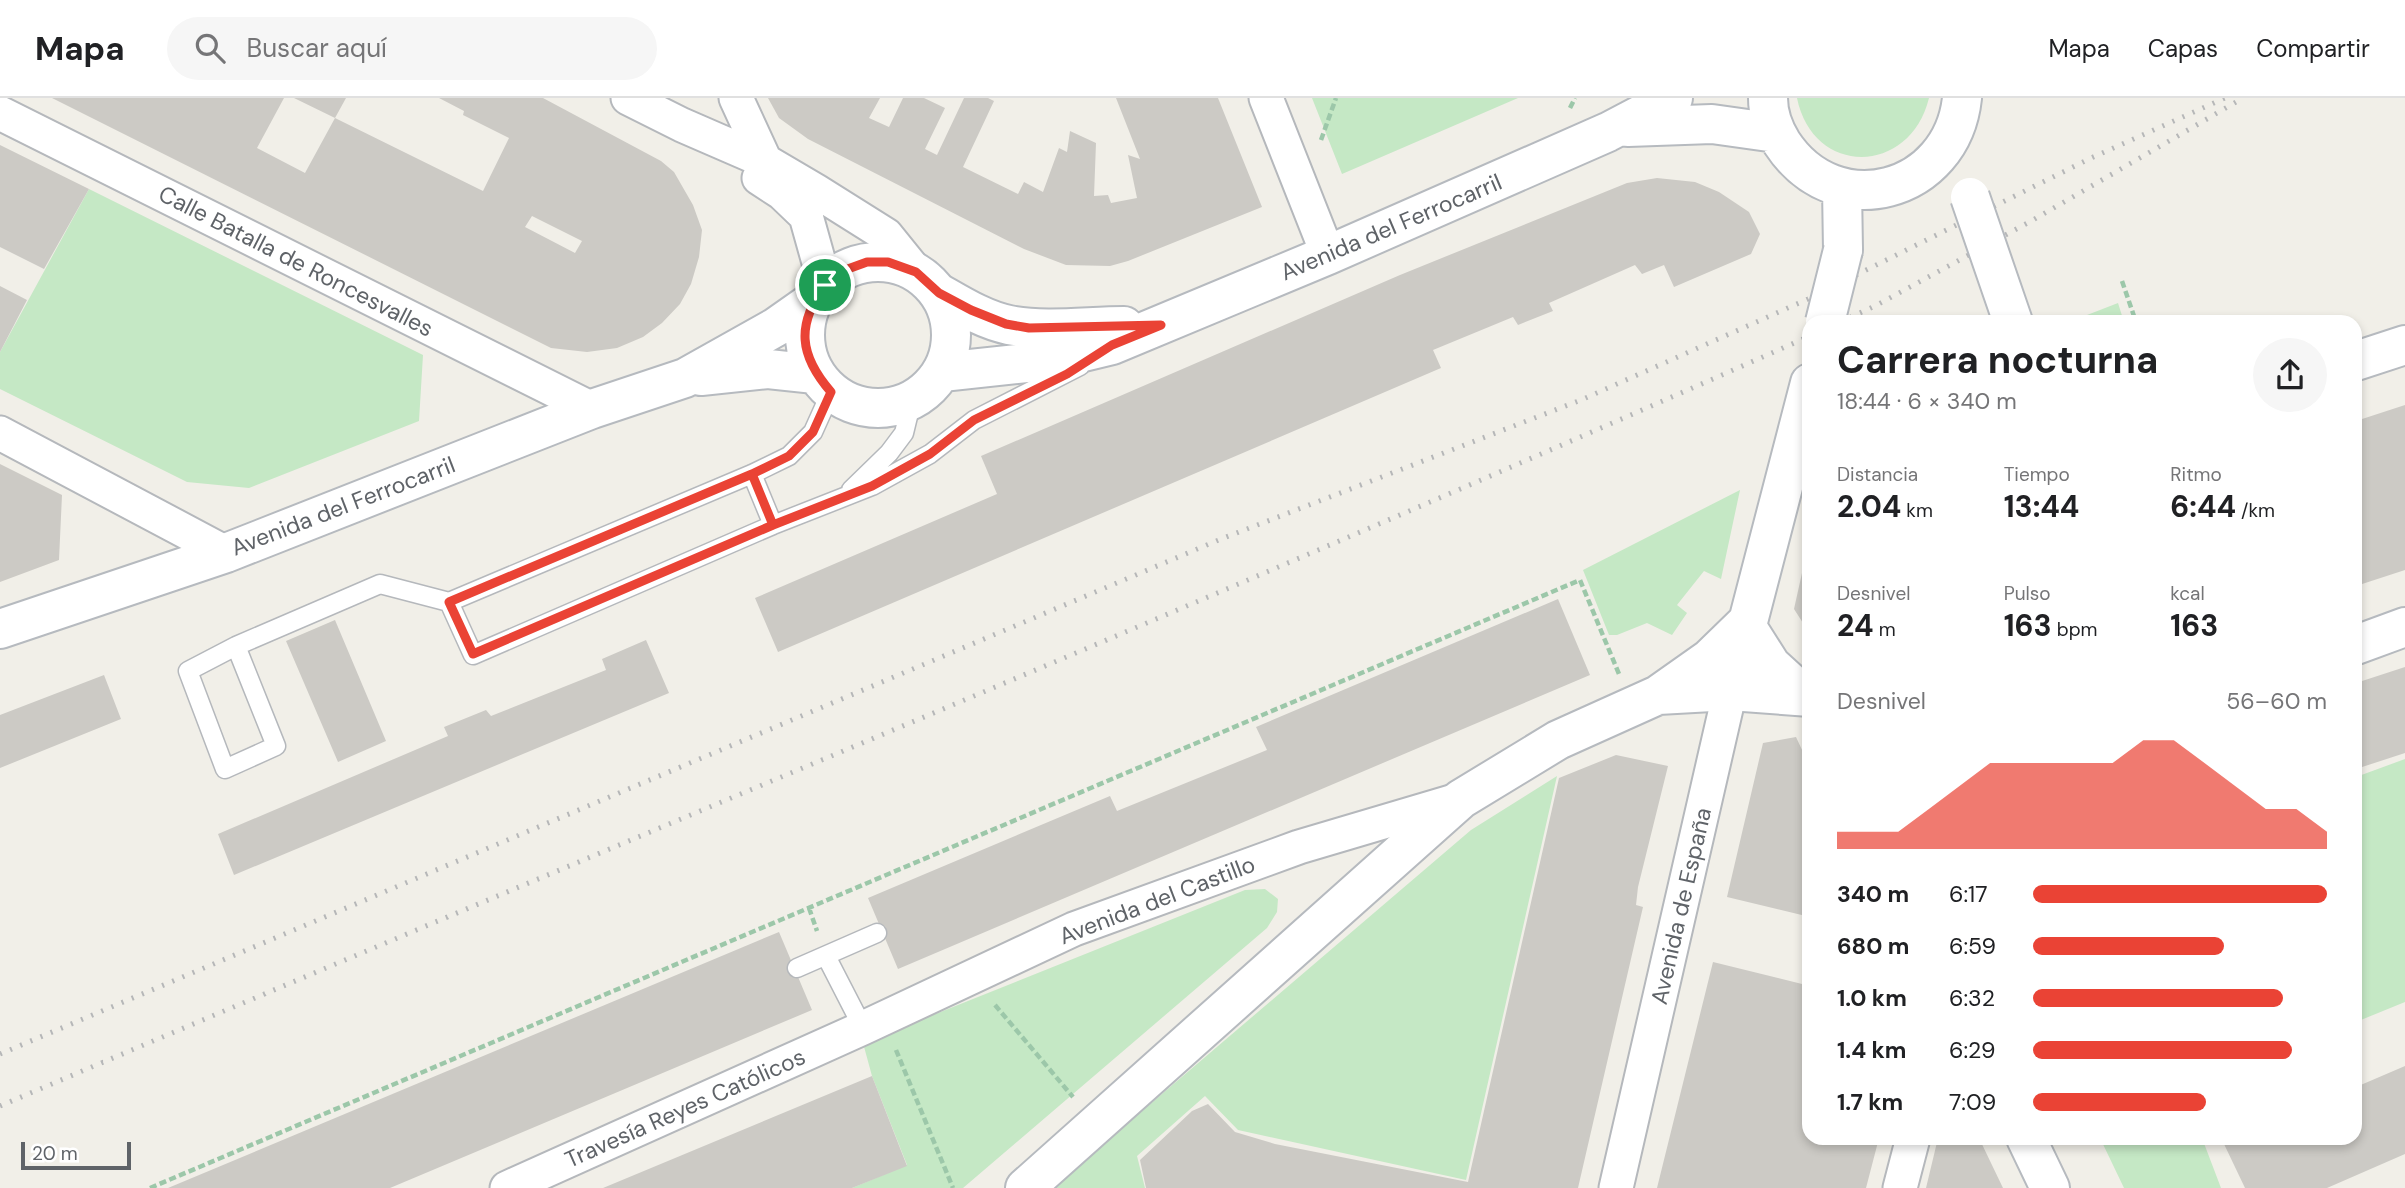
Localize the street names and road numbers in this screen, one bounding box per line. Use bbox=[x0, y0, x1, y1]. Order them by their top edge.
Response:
street label: Avenida del Ferrocarril bbox=[1276, 167, 1506, 287]
street label: Calle Batalla de Roncesvalles bbox=[154, 179, 438, 343]
street label: Avenida del Ferrocarril bbox=[227, 449, 459, 563]
street label: Avenida de España bbox=[1644, 805, 1718, 1007]
street label: Avenida del Castillo bbox=[1055, 849, 1259, 951]
street label: Travesía Reyes Católicos bbox=[560, 1041, 810, 1175]

